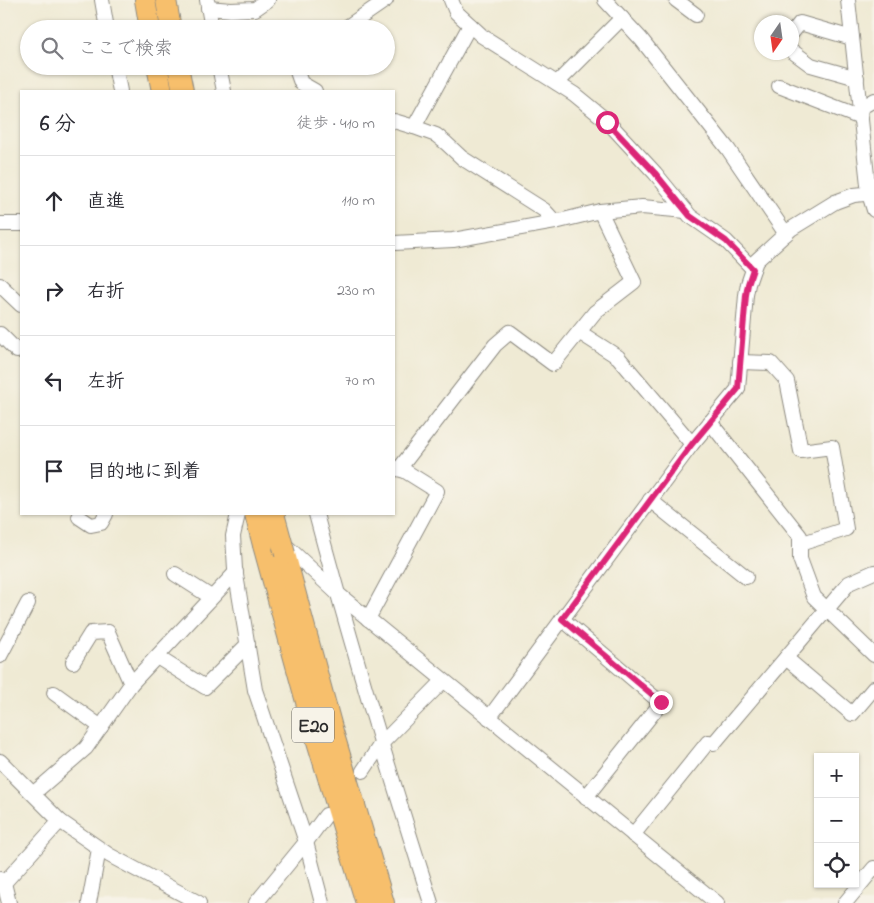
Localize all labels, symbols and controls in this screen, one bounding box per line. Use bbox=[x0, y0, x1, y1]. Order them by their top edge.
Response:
north arrow bbox=[754, 15, 799, 60]
search box bbox=[20, 20, 395, 75]
icon: search bbox=[38, 34, 66, 62]
text: ここで検索 bbox=[78, 36, 173, 63]
text: 6 分 bbox=[40, 110, 76, 140]
route start bbox=[596, 111, 619, 134]
text: 徒歩 · 410 m bbox=[297, 112, 375, 136]
icon: ahead bbox=[40, 187, 68, 215]
text: 直進 bbox=[87, 189, 125, 216]
text: 110 m bbox=[341, 189, 375, 213]
icon: right bbox=[40, 277, 68, 305]
text: 右折 bbox=[87, 279, 125, 306]
text: 230 m bbox=[337, 279, 375, 303]
icon: left bbox=[40, 367, 68, 395]
text: 左折 bbox=[87, 369, 125, 396]
text: 70 m bbox=[345, 369, 375, 393]
icon: arrive bbox=[40, 457, 68, 485]
text: 目的地に到着 bbox=[87, 459, 201, 486]
route end bbox=[650, 691, 673, 714]
road number: E20 bbox=[292, 708, 334, 742]
map controls bbox=[814, 753, 859, 888]
button: + bbox=[814, 753, 859, 798]
button: − bbox=[814, 798, 859, 843]
button: locate bbox=[814, 843, 859, 888]

